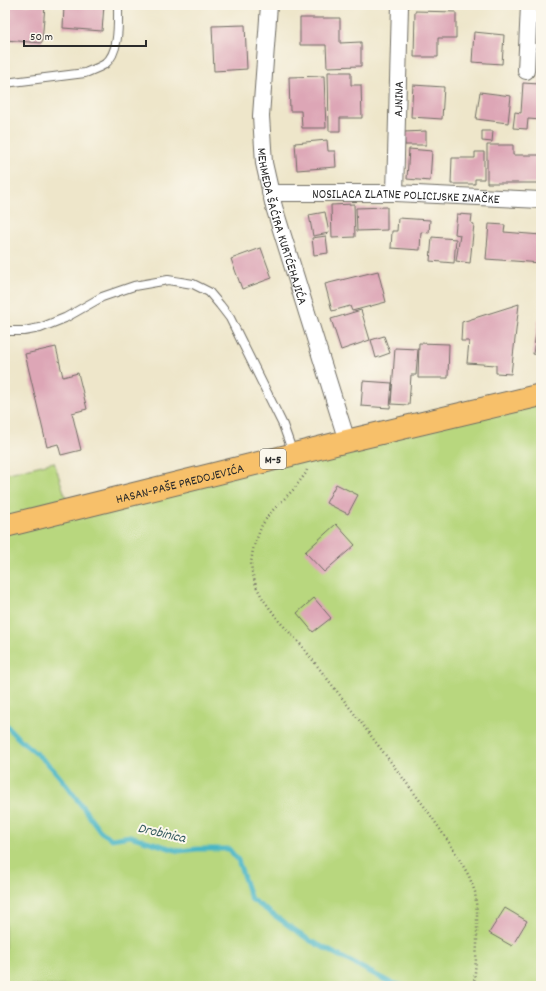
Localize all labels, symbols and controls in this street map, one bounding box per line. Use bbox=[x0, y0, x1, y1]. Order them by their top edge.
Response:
scale bar bbox=[24, 22, 146, 48]
text: 50 m bbox=[30, 29, 53, 46]
street label: AJNINA bbox=[390, 81, 410, 117]
street label: MEHMEDA ŠAĆIRA KURTĆEHAJIĆA bbox=[251, 147, 311, 308]
street label: NOSILACA ZLATNE POLICIJSKE ZNAČKE bbox=[312, 186, 500, 210]
road number: M-5 bbox=[260, 449, 286, 469]
street label: HASAN-PAŠE PREDOJEVIĆA bbox=[114, 460, 246, 510]
water label: Drobinica bbox=[136, 819, 189, 849]

